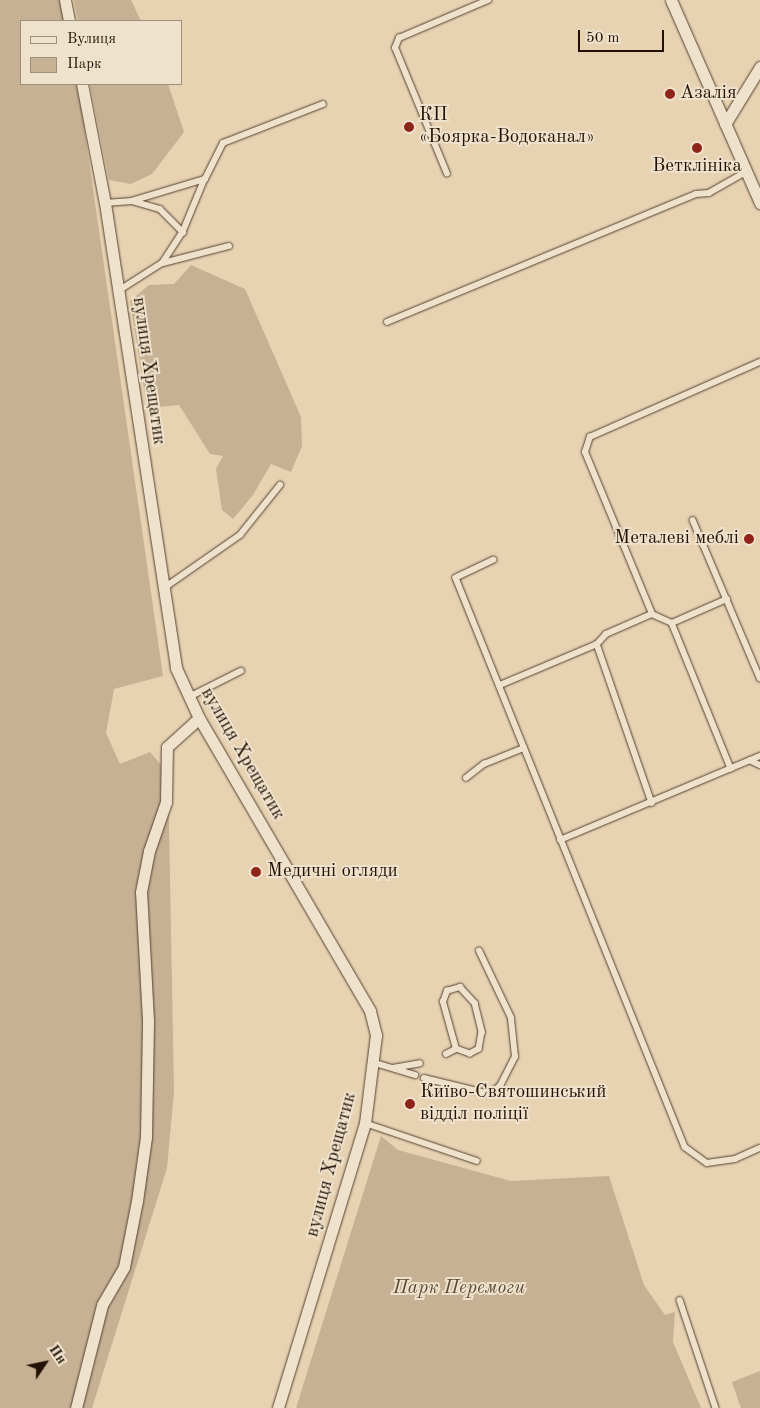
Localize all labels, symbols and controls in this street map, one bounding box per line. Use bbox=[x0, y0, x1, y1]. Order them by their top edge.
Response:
legend bbox=[20, 20, 182, 85]
scale bar bbox=[580, 20, 666, 52]
text: 50 m bbox=[586, 31, 620, 46]
text: Вулиця bbox=[67, 32, 116, 47]
text: Парк bbox=[67, 57, 102, 72]
place label: Азалія bbox=[680, 83, 737, 105]
marker: Азалія bbox=[664, 88, 676, 100]
place label: КП «Боярка-Водоканал» bbox=[419, 105, 595, 149]
marker: КП «Боярка-Водоканал» bbox=[403, 121, 415, 133]
marker: Ветклініка bbox=[691, 142, 703, 154]
place label: Ветклініка bbox=[652, 156, 742, 178]
street label: вулиця Хрещатик bbox=[126, 296, 170, 446]
place label: Металеві меблі bbox=[614, 528, 739, 550]
marker: Металеві меблі bbox=[743, 533, 755, 545]
street label: вулиця Хрещатик bbox=[195, 684, 289, 824]
place label: Медичні огляди bbox=[267, 861, 398, 883]
marker: Медичні огляди bbox=[249, 865, 263, 879]
place label: Київо-Святошинський відділ поліції bbox=[420, 1082, 606, 1126]
street label: вулиця Хрещатик bbox=[302, 1090, 362, 1240]
marker: Київо-Святошинський відділ поліції bbox=[404, 1098, 416, 1110]
park label: Парк Перемоги bbox=[393, 1278, 525, 1300]
north arrow bbox=[20, 1338, 70, 1388]
text: Пн bbox=[46, 1343, 69, 1367]

